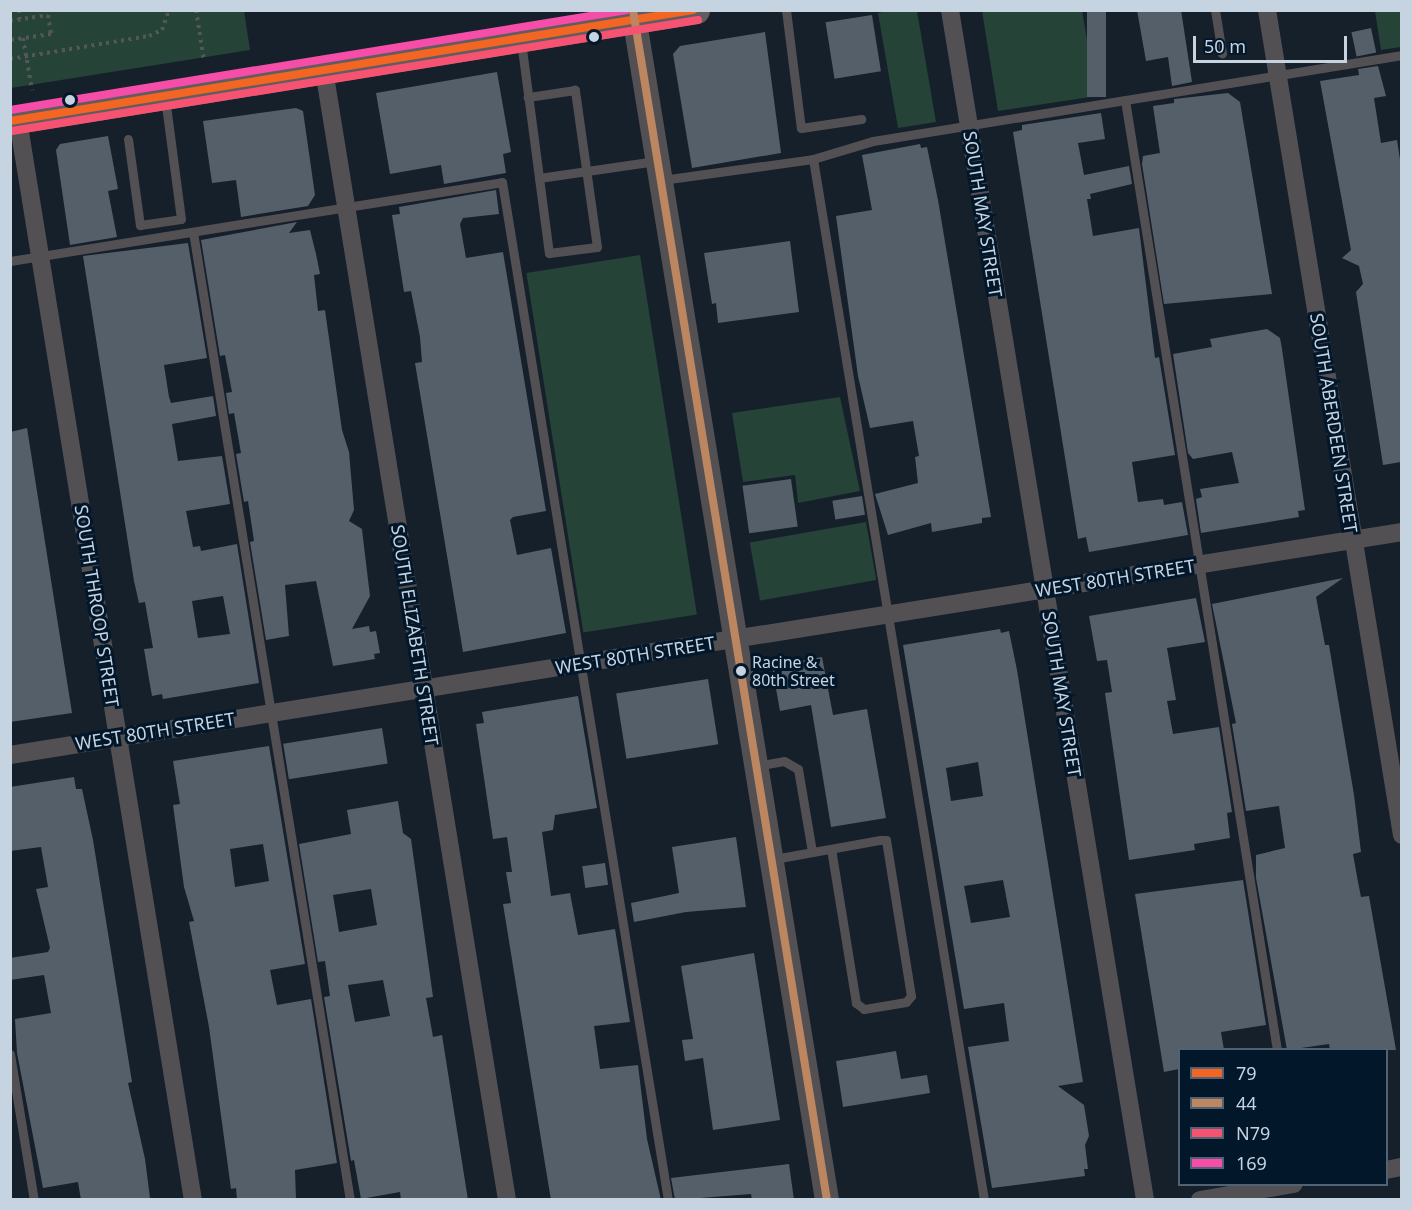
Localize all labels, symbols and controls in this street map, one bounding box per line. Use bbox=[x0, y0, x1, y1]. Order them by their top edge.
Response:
scale bar bbox=[1196, 24, 1350, 62]
unlabelled marker bbox=[588, 31, 600, 43]
text: 50 m bbox=[1204, 34, 1246, 58]
unlabelled marker bbox=[64, 94, 76, 106]
street label: SOUTH MAY STREET bbox=[959, 129, 1007, 299]
street label: SOUTH ABERDEEN STREET bbox=[1306, 312, 1362, 534]
street label: SOUTH THROOP STREET bbox=[70, 503, 124, 709]
street label: SOUTH ELIZABETH STREET bbox=[387, 523, 443, 747]
street label: WEST 80TH STREET bbox=[1034, 555, 1196, 601]
street label: SOUTH MAY STREET bbox=[1038, 609, 1086, 779]
street label: WEST 80TH STREET bbox=[554, 632, 716, 678]
place label: Racine & 80th Street bbox=[752, 652, 835, 690]
marker: Racine & 80th Street bbox=[735, 665, 747, 677]
street label: WEST 80TH STREET bbox=[74, 708, 236, 754]
legend bbox=[1178, 1048, 1388, 1186]
text: 79 bbox=[1236, 1061, 1257, 1085]
text: 44 bbox=[1236, 1091, 1257, 1115]
text: N79 bbox=[1236, 1121, 1270, 1145]
text: 169 bbox=[1236, 1151, 1267, 1175]

